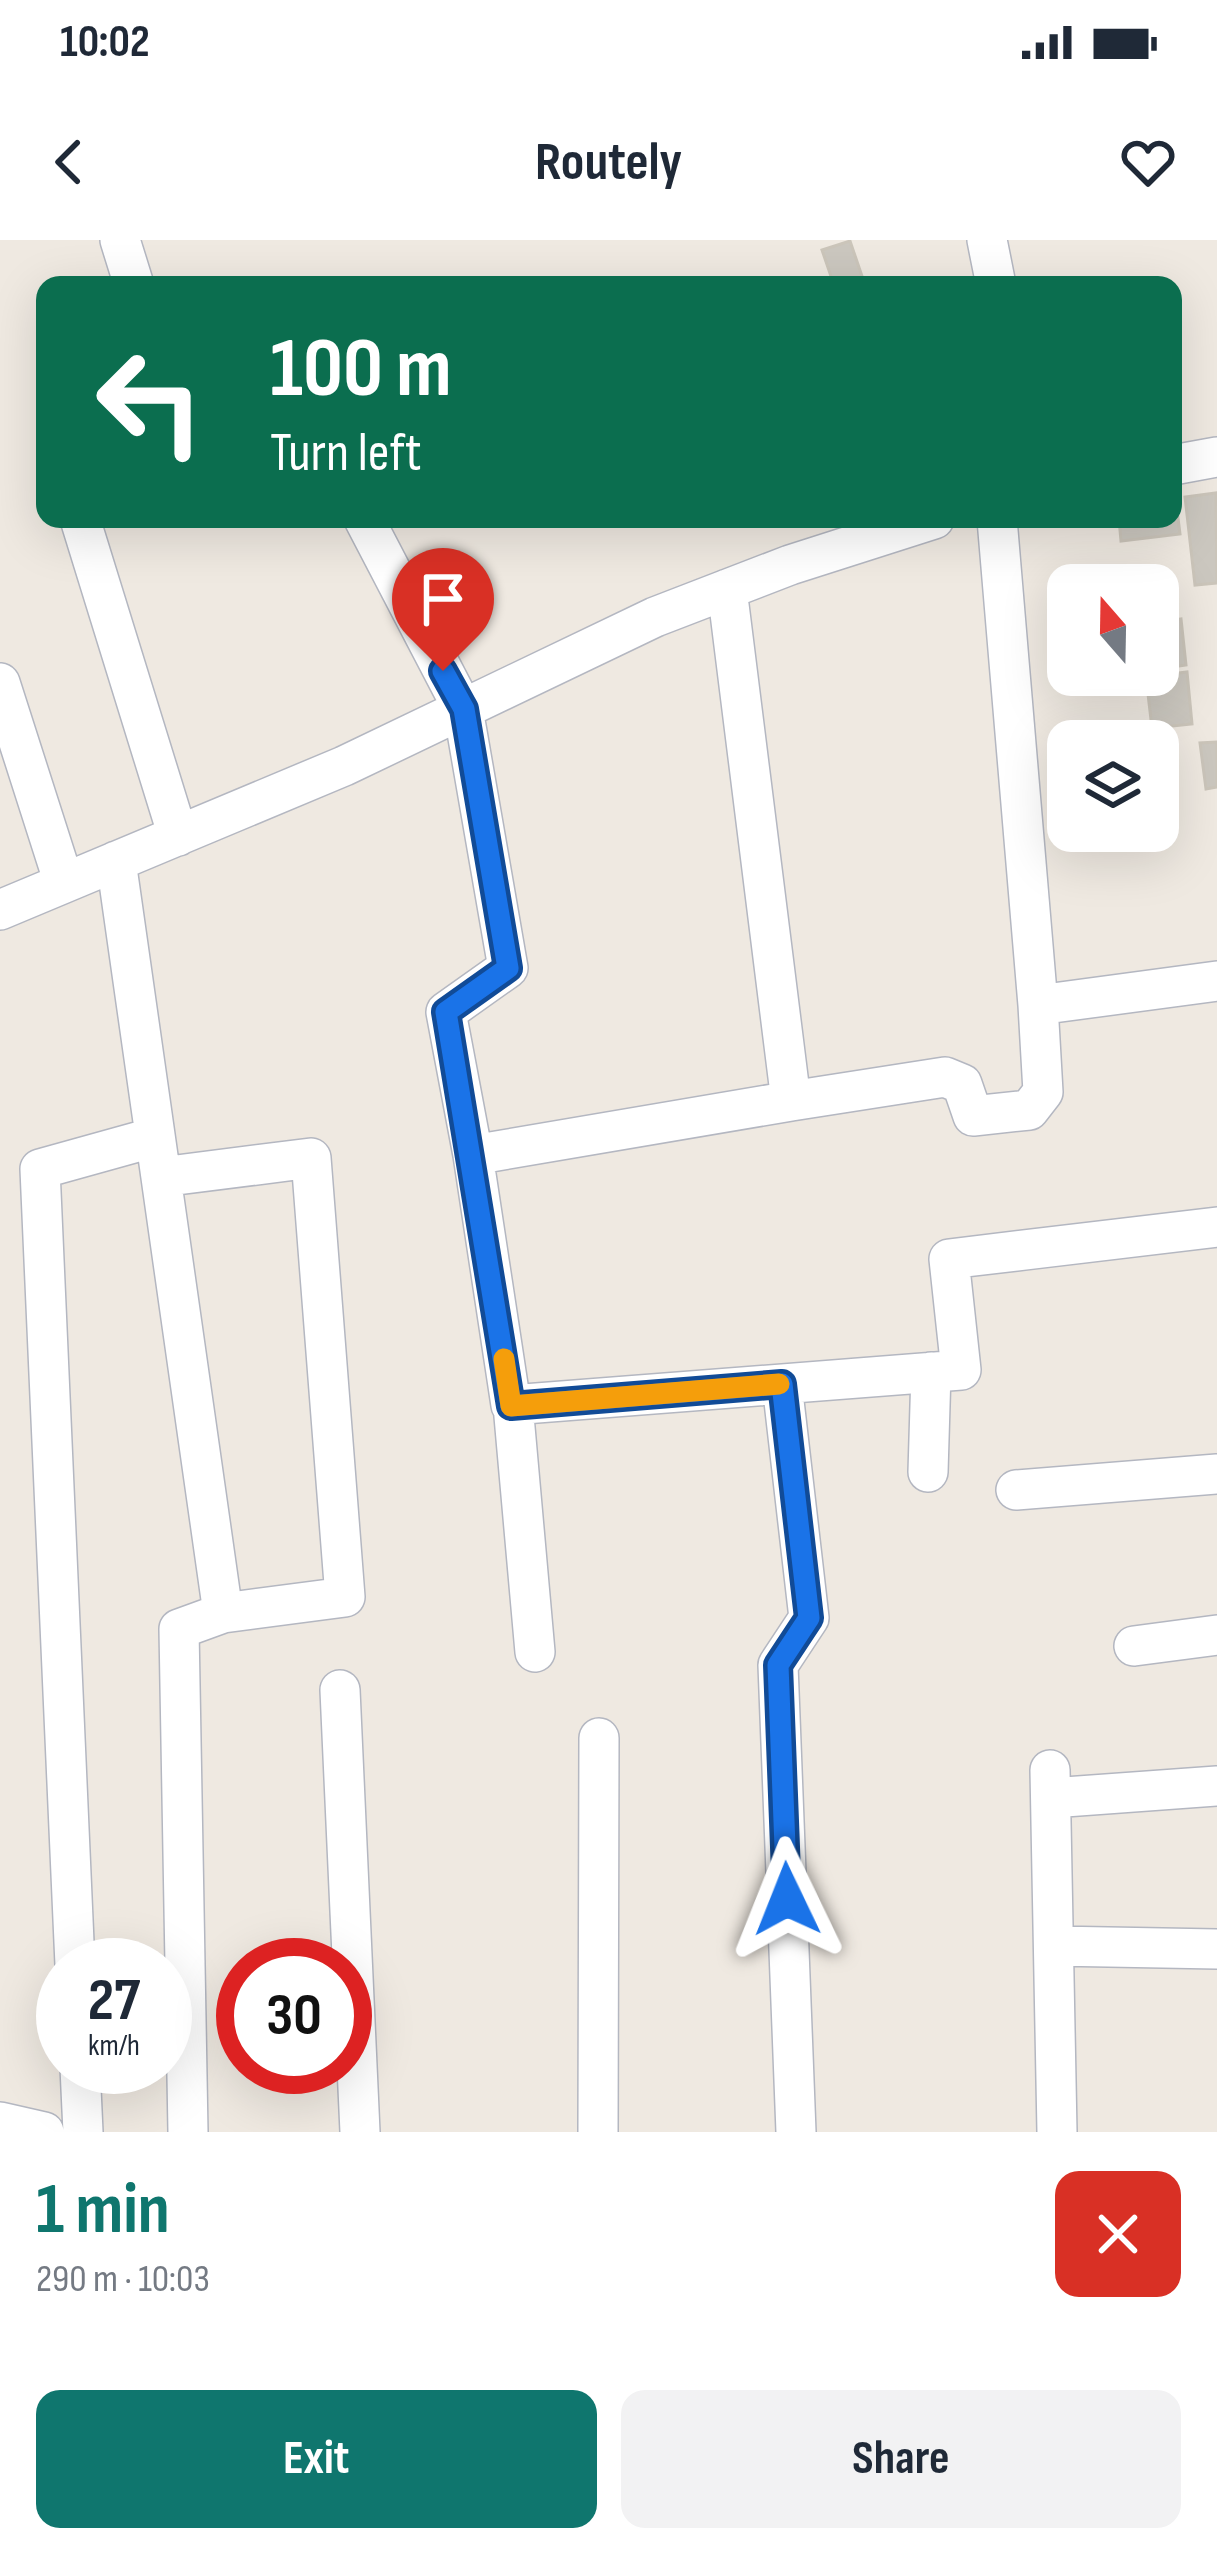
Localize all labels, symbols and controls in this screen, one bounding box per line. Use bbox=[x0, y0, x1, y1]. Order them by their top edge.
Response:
text: 10:02 bbox=[60, 15, 150, 70]
icon: back bbox=[36, 129, 102, 195]
icon: heart bbox=[1115, 129, 1181, 195]
text: Routely bbox=[535, 130, 682, 195]
text: 100 m bbox=[270, 319, 452, 420]
icon: left bbox=[72, 324, 228, 480]
text: Turn left bbox=[270, 421, 422, 486]
pin bbox=[392, 548, 494, 671]
north arrow bbox=[1047, 564, 1179, 696]
map controls bbox=[1047, 564, 1179, 852]
icon: arrive bbox=[410, 566, 476, 632]
button: layers bbox=[1047, 720, 1179, 852]
position arrow bbox=[724, 1836, 850, 1962]
speed limit sign: 30 bbox=[216, 1938, 372, 2094]
text: 27 bbox=[88, 1965, 140, 2037]
text: km/h bbox=[88, 2028, 140, 2064]
text: 1 min bbox=[36, 2167, 170, 2254]
button: close bbox=[1055, 2171, 1181, 2297]
text: 290 m · 10:03 bbox=[36, 2256, 210, 2303]
button: Exit bbox=[36, 2390, 597, 2528]
button: Share bbox=[621, 2390, 1181, 2528]

